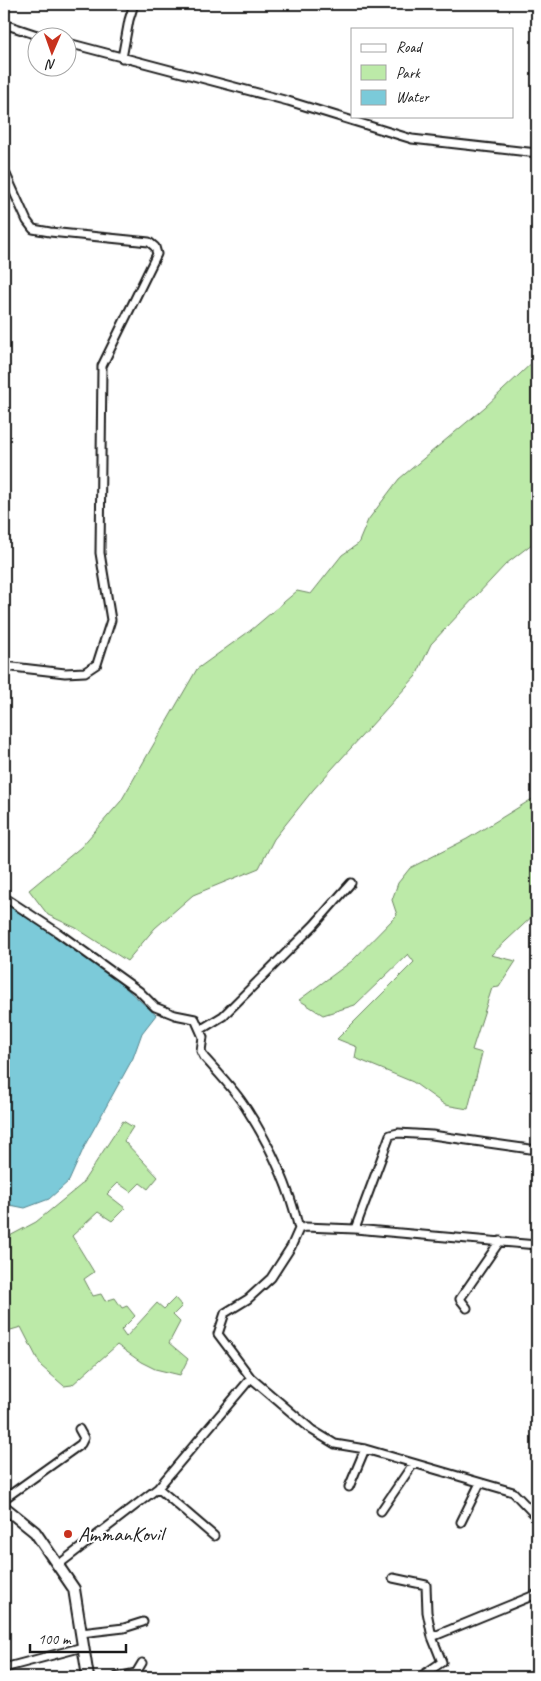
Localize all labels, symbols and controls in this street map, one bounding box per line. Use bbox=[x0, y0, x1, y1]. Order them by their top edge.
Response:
north arrow bbox=[28, 28, 78, 78]
legend bbox=[351, 28, 514, 118]
text: Road bbox=[396, 38, 423, 57]
text: N bbox=[45, 56, 56, 73]
text: Park bbox=[396, 64, 421, 83]
text: Water bbox=[396, 88, 430, 107]
place label: AmmanKovil bbox=[78, 1521, 167, 1547]
marker: AmmanKovil bbox=[62, 1528, 74, 1540]
scale bar bbox=[30, 1621, 126, 1653]
text: 100 m bbox=[38, 1630, 72, 1649]

